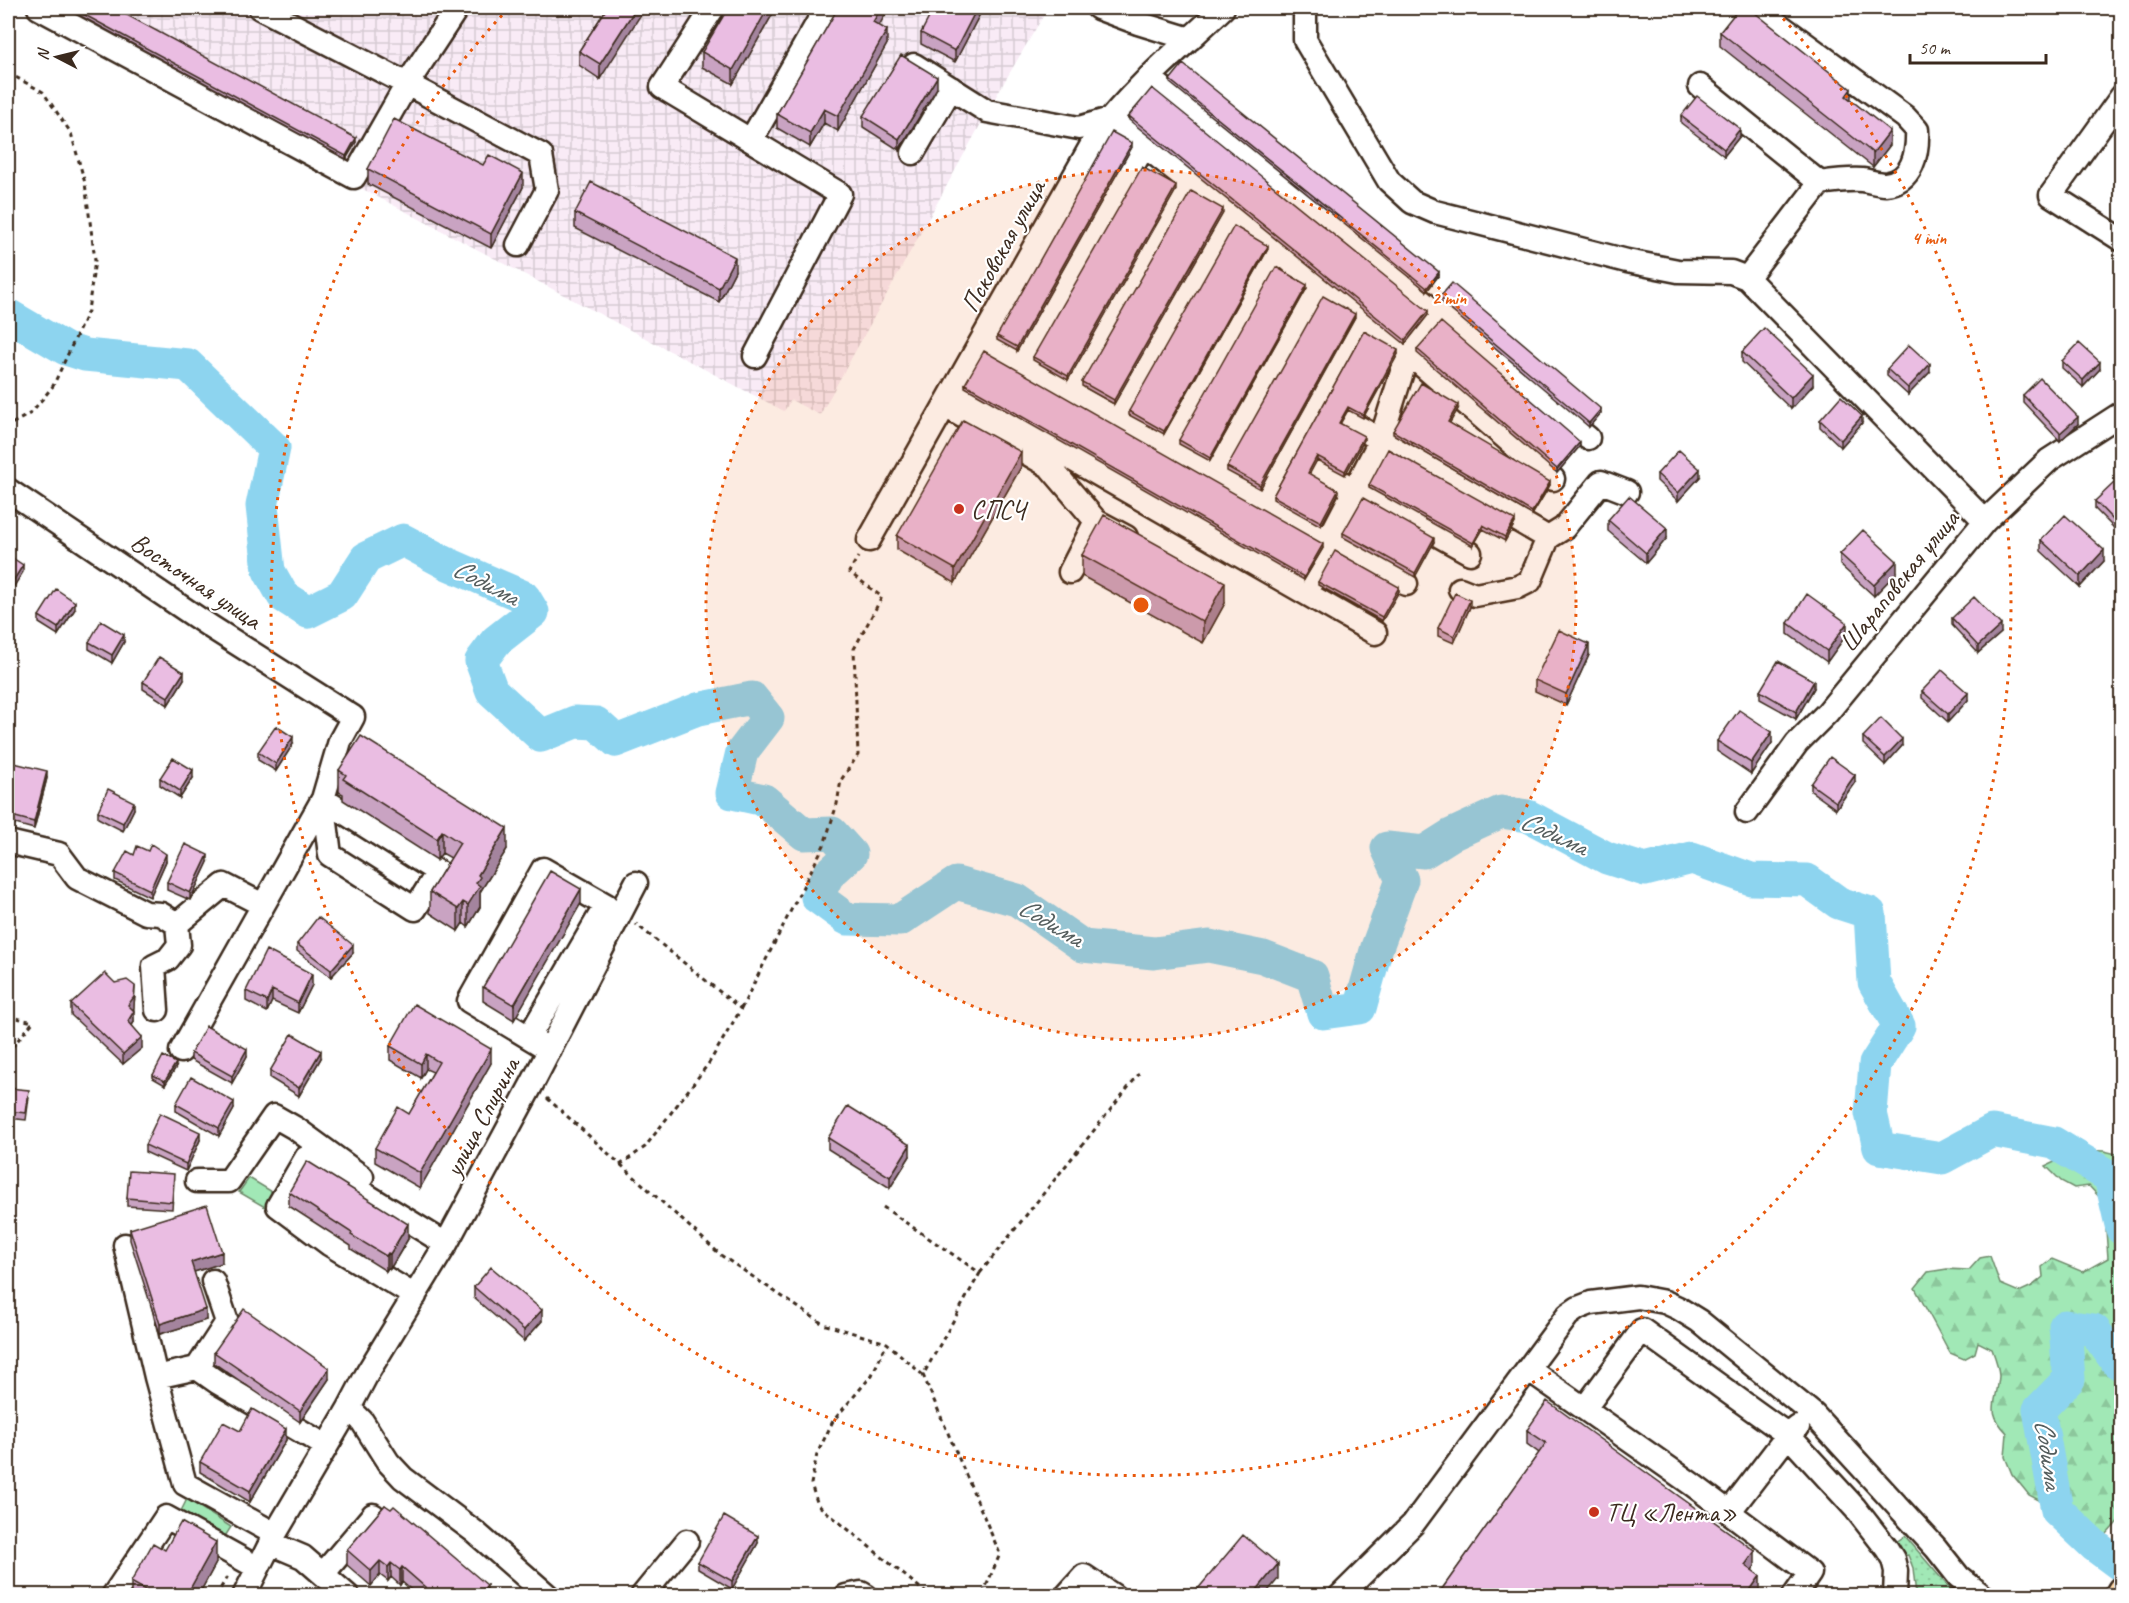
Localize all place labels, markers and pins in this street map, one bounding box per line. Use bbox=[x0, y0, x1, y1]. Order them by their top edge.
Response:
place label: СПСЧ bbox=[971, 493, 1028, 526]
marker: СПСЧ bbox=[952, 502, 966, 516]
centre of rings bbox=[1131, 595, 1151, 615]
place label: ТЦ «Лента» bbox=[1606, 1496, 1737, 1529]
marker: ТЦ «Лента» bbox=[1587, 1505, 1601, 1519]

